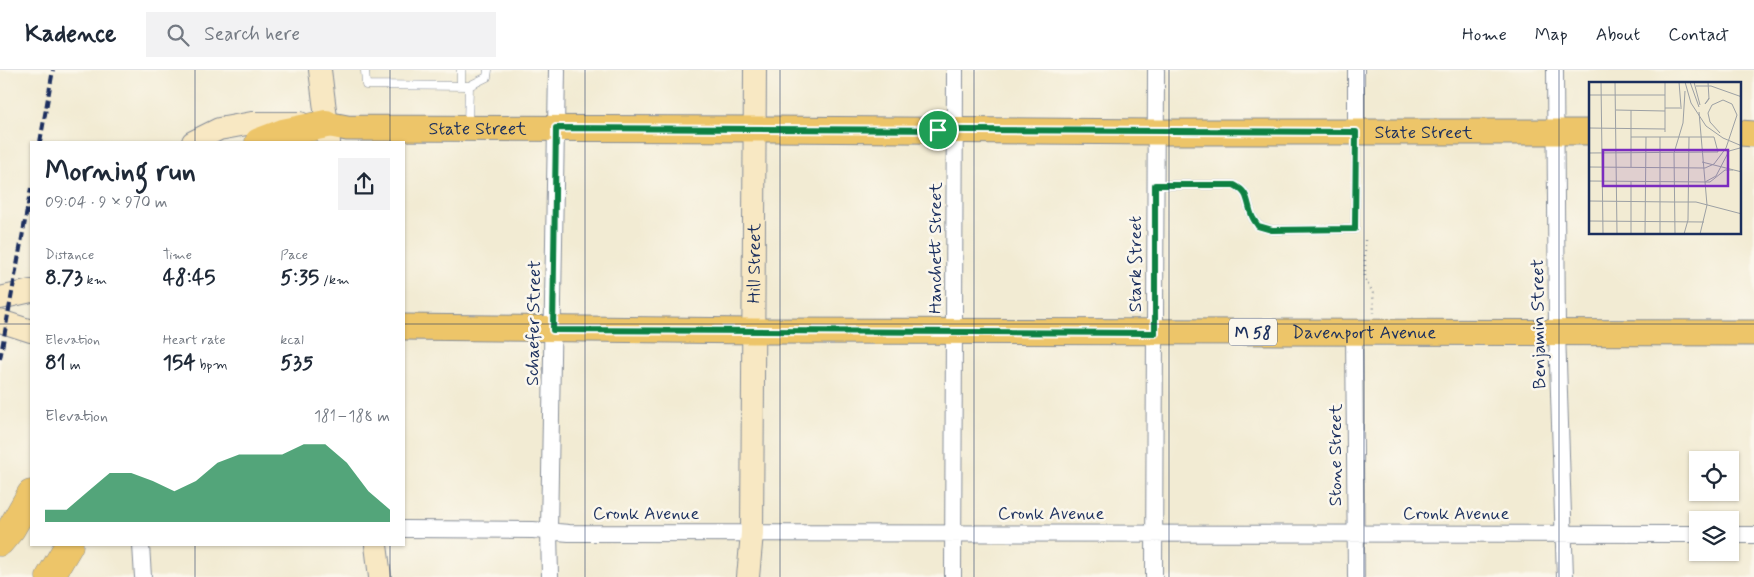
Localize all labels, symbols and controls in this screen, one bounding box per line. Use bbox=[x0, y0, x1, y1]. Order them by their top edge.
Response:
search box bbox=[146, 12, 496, 57]
text: Kadence bbox=[25, 19, 116, 50]
icon: search bbox=[164, 21, 192, 49]
text: Search here bbox=[204, 22, 300, 47]
text: Home bbox=[1462, 23, 1507, 47]
text: Map bbox=[1535, 23, 1568, 47]
text: About bbox=[1596, 23, 1640, 47]
text: Contact bbox=[1668, 23, 1729, 47]
inset map bbox=[1589, 82, 1742, 235]
pin bbox=[917, 109, 959, 151]
icon: arrive bbox=[924, 116, 952, 144]
street label: State Street bbox=[429, 117, 527, 141]
street label: State Street bbox=[1375, 121, 1473, 145]
text: Morning run bbox=[45, 154, 196, 191]
button: share bbox=[338, 158, 390, 210]
street label: Hanchett Street bbox=[924, 182, 948, 314]
text: 09:04 · 9 × 970 m bbox=[45, 192, 168, 213]
street label: Stark Street bbox=[1124, 216, 1148, 312]
street label: Hill Street bbox=[742, 223, 767, 303]
text: Distance bbox=[45, 246, 94, 264]
text: Time bbox=[163, 246, 192, 264]
text: Pace bbox=[280, 246, 308, 264]
street label: Benjamin Street bbox=[1526, 259, 1552, 389]
street label: Schaefer Street bbox=[521, 260, 547, 386]
text: 8.73 bbox=[45, 264, 83, 292]
text: 48:45 bbox=[163, 264, 215, 292]
text: 5:35 bbox=[280, 264, 319, 292]
text: km bbox=[83, 271, 107, 289]
text: /km bbox=[319, 271, 350, 289]
road number: M 58 bbox=[1229, 318, 1277, 346]
street label: Davenport Avenue bbox=[1292, 321, 1436, 345]
text: Elevation bbox=[45, 331, 100, 349]
text: Heart rate bbox=[163, 331, 226, 349]
text: kcal bbox=[280, 331, 304, 349]
text: 81 bbox=[45, 349, 66, 377]
text: 154 bbox=[163, 349, 196, 377]
text: 535 bbox=[280, 349, 314, 377]
text: m bbox=[66, 356, 81, 374]
text: bpm bbox=[196, 356, 228, 374]
street label: Stone Street bbox=[1324, 403, 1348, 506]
text: Elevation bbox=[45, 406, 108, 427]
text: 181–188 m bbox=[314, 406, 390, 427]
map controls bbox=[1689, 451, 1739, 561]
button: locate bbox=[1689, 451, 1739, 501]
street label: Cronk Avenue bbox=[593, 502, 699, 526]
street label: Cronk Avenue bbox=[998, 502, 1104, 526]
street label: Cronk Avenue bbox=[1403, 502, 1509, 526]
button: layers bbox=[1689, 511, 1739, 561]

